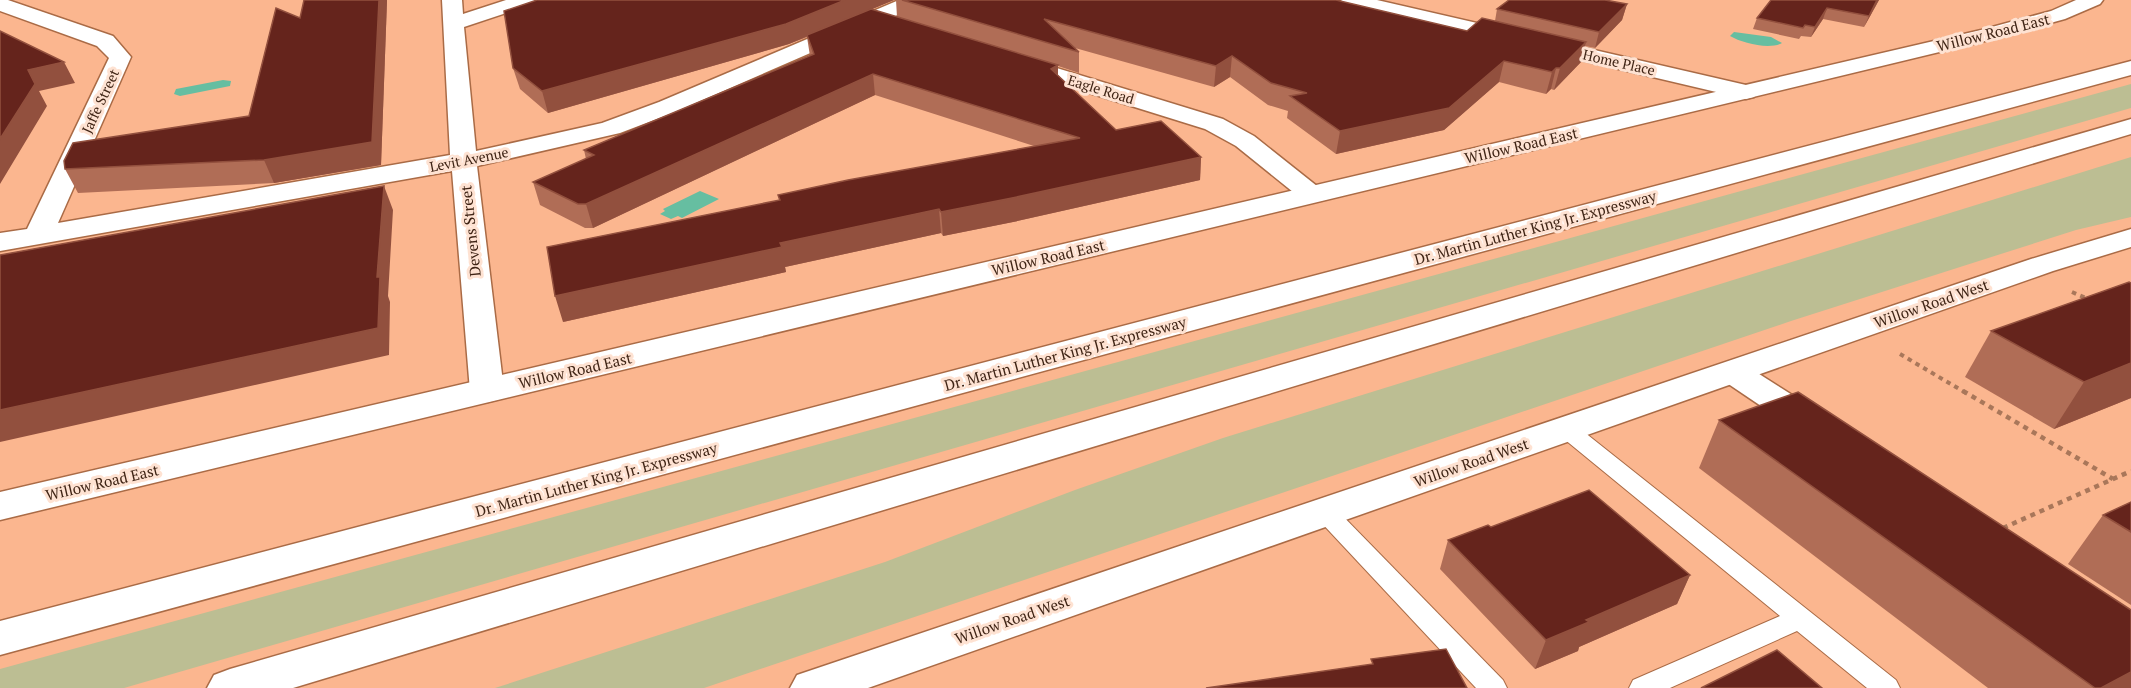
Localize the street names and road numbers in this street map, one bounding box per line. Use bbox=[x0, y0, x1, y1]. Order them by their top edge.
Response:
street label: Willow Road East bbox=[1934, 8, 2052, 56]
street label: Home Place bbox=[1581, 44, 1657, 80]
street label: Jaffe Street bbox=[77, 65, 124, 136]
street label: Eagle Road bbox=[1065, 70, 1137, 108]
street label: Willow Road East bbox=[1462, 122, 1580, 168]
street label: Levit Avenue bbox=[428, 142, 510, 176]
street label: Devens Street bbox=[455, 184, 485, 278]
street label: Dr. Martin Luther King Jr. Expressway bbox=[1412, 185, 1659, 269]
street label: Willow Road East bbox=[989, 234, 1107, 280]
street label: Willow Road West bbox=[1871, 274, 1991, 332]
street label: Dr. Martin Luther King Jr. Expressway bbox=[942, 311, 1189, 395]
street label: Willow Road East bbox=[516, 347, 634, 393]
street label: Willow Road West bbox=[1411, 433, 1531, 491]
street label: Dr. Martin Luther King Jr. Expressway bbox=[473, 437, 720, 521]
street label: Willow Road East bbox=[43, 459, 161, 505]
street label: Willow Road West bbox=[952, 590, 1072, 648]

